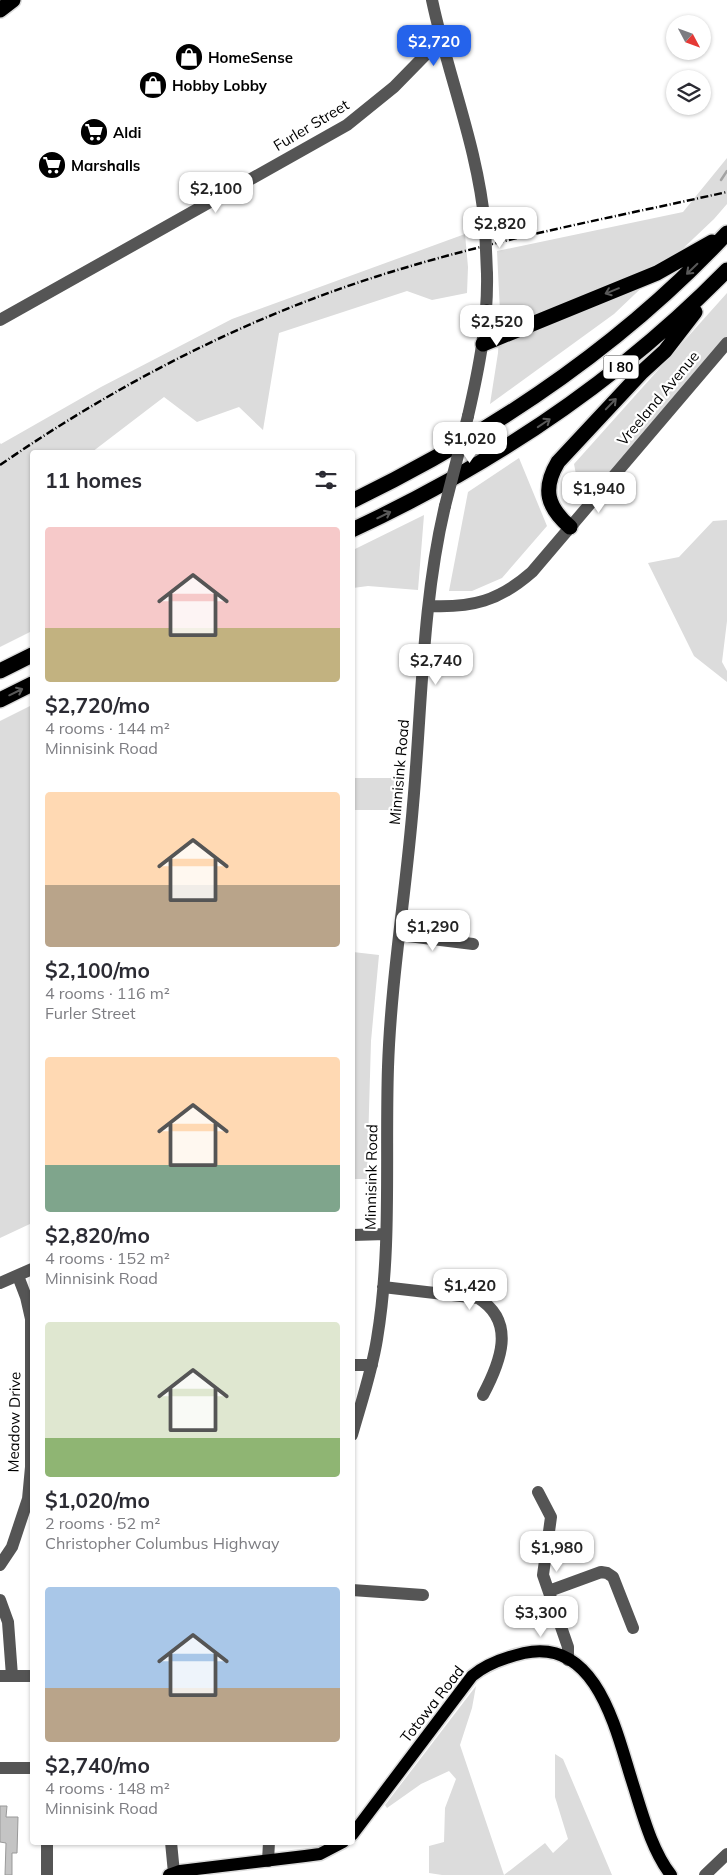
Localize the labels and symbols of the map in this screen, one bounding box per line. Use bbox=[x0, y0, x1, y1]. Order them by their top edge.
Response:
north arrow bbox=[666, 15, 711, 60]
pin: $2,720 bbox=[393, 24, 475, 67]
shop icon: HomeSense bbox=[174, 42, 204, 72]
place label: HomeSense bbox=[208, 48, 293, 67]
shop icon: Hobby Lobby bbox=[138, 70, 168, 100]
place label: Hobby Lobby bbox=[172, 76, 268, 95]
street label: Furler Street bbox=[270, 95, 352, 155]
supermarket icon: Aldi bbox=[79, 117, 109, 147]
place label: Aldi bbox=[113, 123, 141, 142]
supermarket icon: Marshalls bbox=[37, 150, 67, 180]
place label: Marshalls bbox=[71, 156, 140, 175]
pin: $2,100 bbox=[175, 172, 257, 214]
pin: $2,820 bbox=[459, 206, 541, 249]
one-way arrow bbox=[686, 263, 698, 275]
one-way arrow bbox=[605, 286, 620, 296]
pin: $2,520 bbox=[456, 304, 538, 347]
street label: Vreeland Avenue bbox=[613, 347, 703, 449]
road number: I 80 bbox=[604, 356, 638, 378]
one-way arrow bbox=[605, 398, 618, 410]
one-way arrow bbox=[537, 418, 551, 428]
pin: $1,020 bbox=[429, 422, 511, 464]
pin: $1,940 bbox=[558, 472, 640, 514]
one-way arrow bbox=[376, 510, 391, 519]
pin: $2,740 bbox=[395, 644, 477, 686]
one-way arrow bbox=[8, 687, 23, 696]
street label: Minnisink Road bbox=[385, 718, 413, 826]
pin: $1,290 bbox=[392, 910, 474, 952]
street label: Minnisink Road bbox=[361, 1124, 381, 1230]
pin: $1,420 bbox=[429, 1268, 511, 1311]
street label: Meadow Drive bbox=[4, 1372, 24, 1472]
pin: $1,980 bbox=[516, 1530, 598, 1573]
pin: $3,300 bbox=[500, 1596, 582, 1638]
street label: Totowa Road bbox=[396, 1662, 468, 1746]

